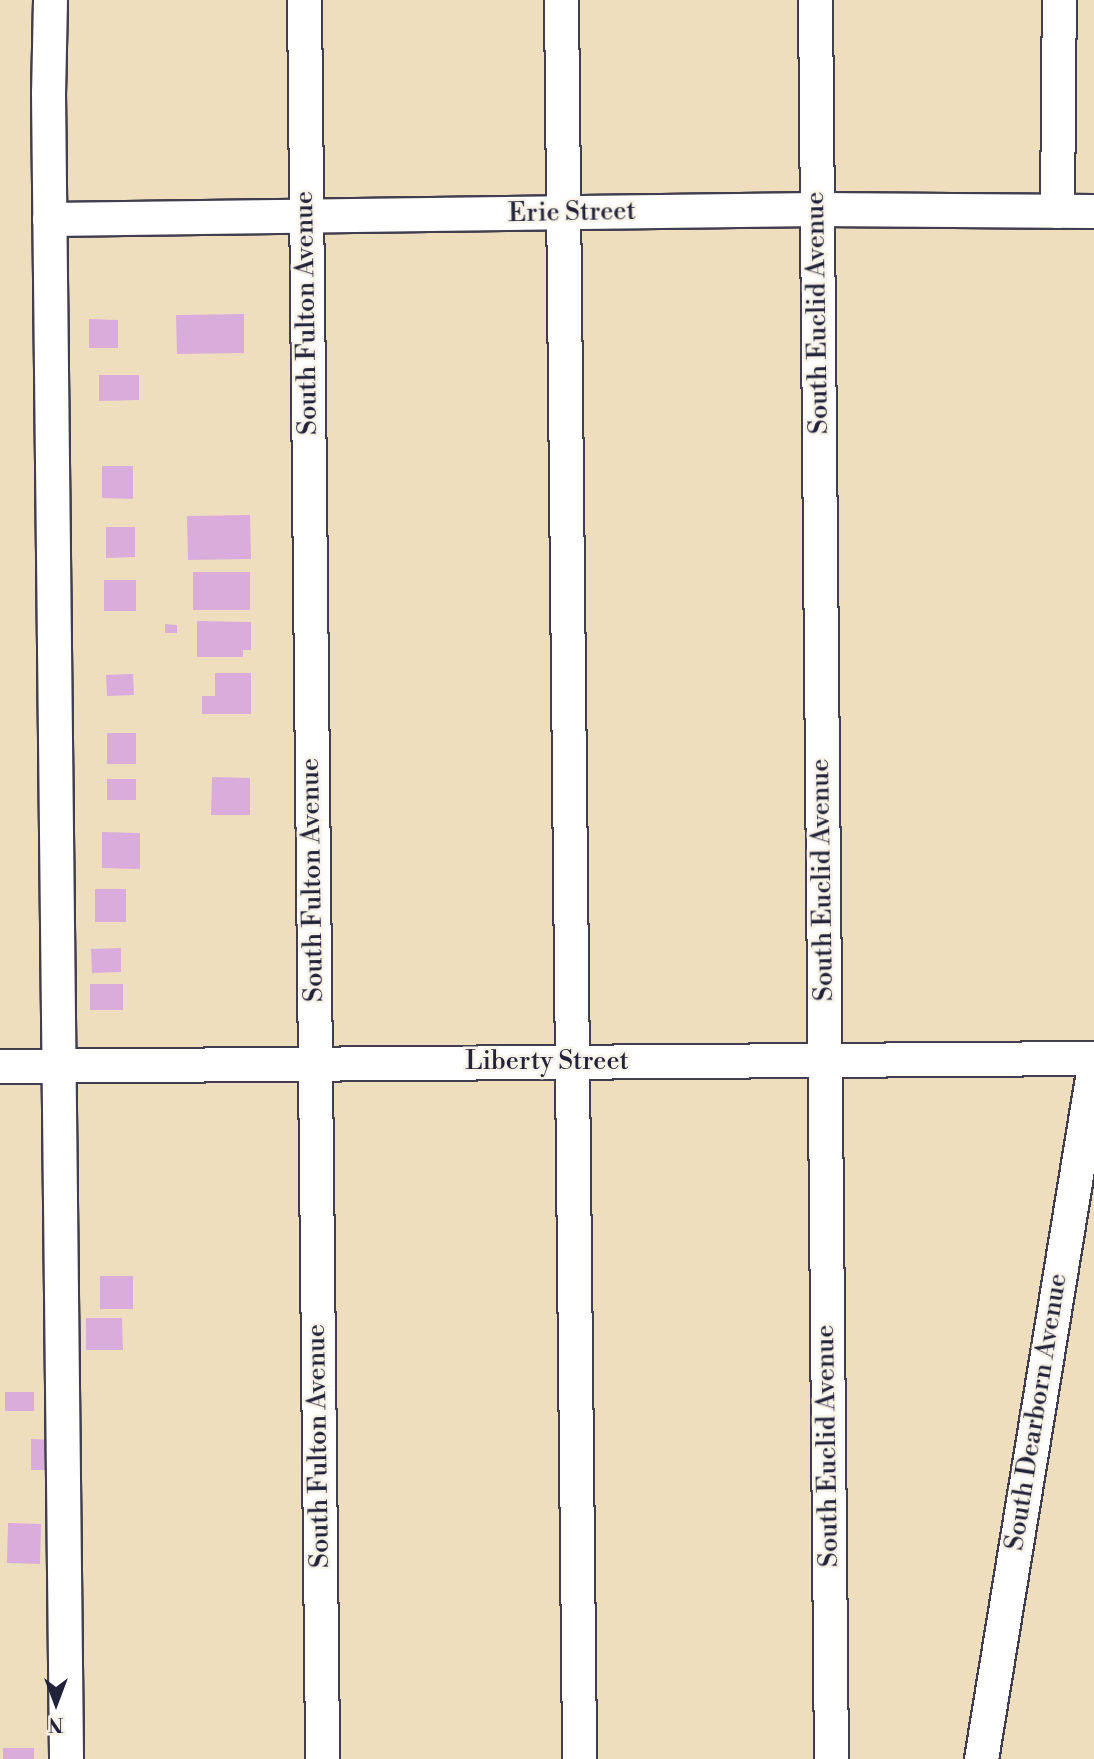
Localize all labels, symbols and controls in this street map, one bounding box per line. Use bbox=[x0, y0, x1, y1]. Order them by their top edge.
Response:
street label: South Fulton Avenue bbox=[289, 191, 325, 435]
street label: South Euclid Avenue bbox=[800, 191, 836, 435]
street label: Erie Street bbox=[508, 196, 636, 230]
street label: South Fulton Avenue bbox=[295, 758, 331, 1002]
street label: South Euclid Avenue bbox=[805, 758, 841, 1002]
street label: Liberty Street bbox=[465, 1046, 629, 1078]
street label: South Dearborn Avenue bbox=[1000, 1271, 1074, 1553]
street label: South Fulton Avenue bbox=[301, 1324, 337, 1568]
street label: South Euclid Avenue bbox=[810, 1324, 846, 1568]
north arrow bbox=[21, 1668, 91, 1738]
text: N bbox=[48, 1712, 64, 1736]

